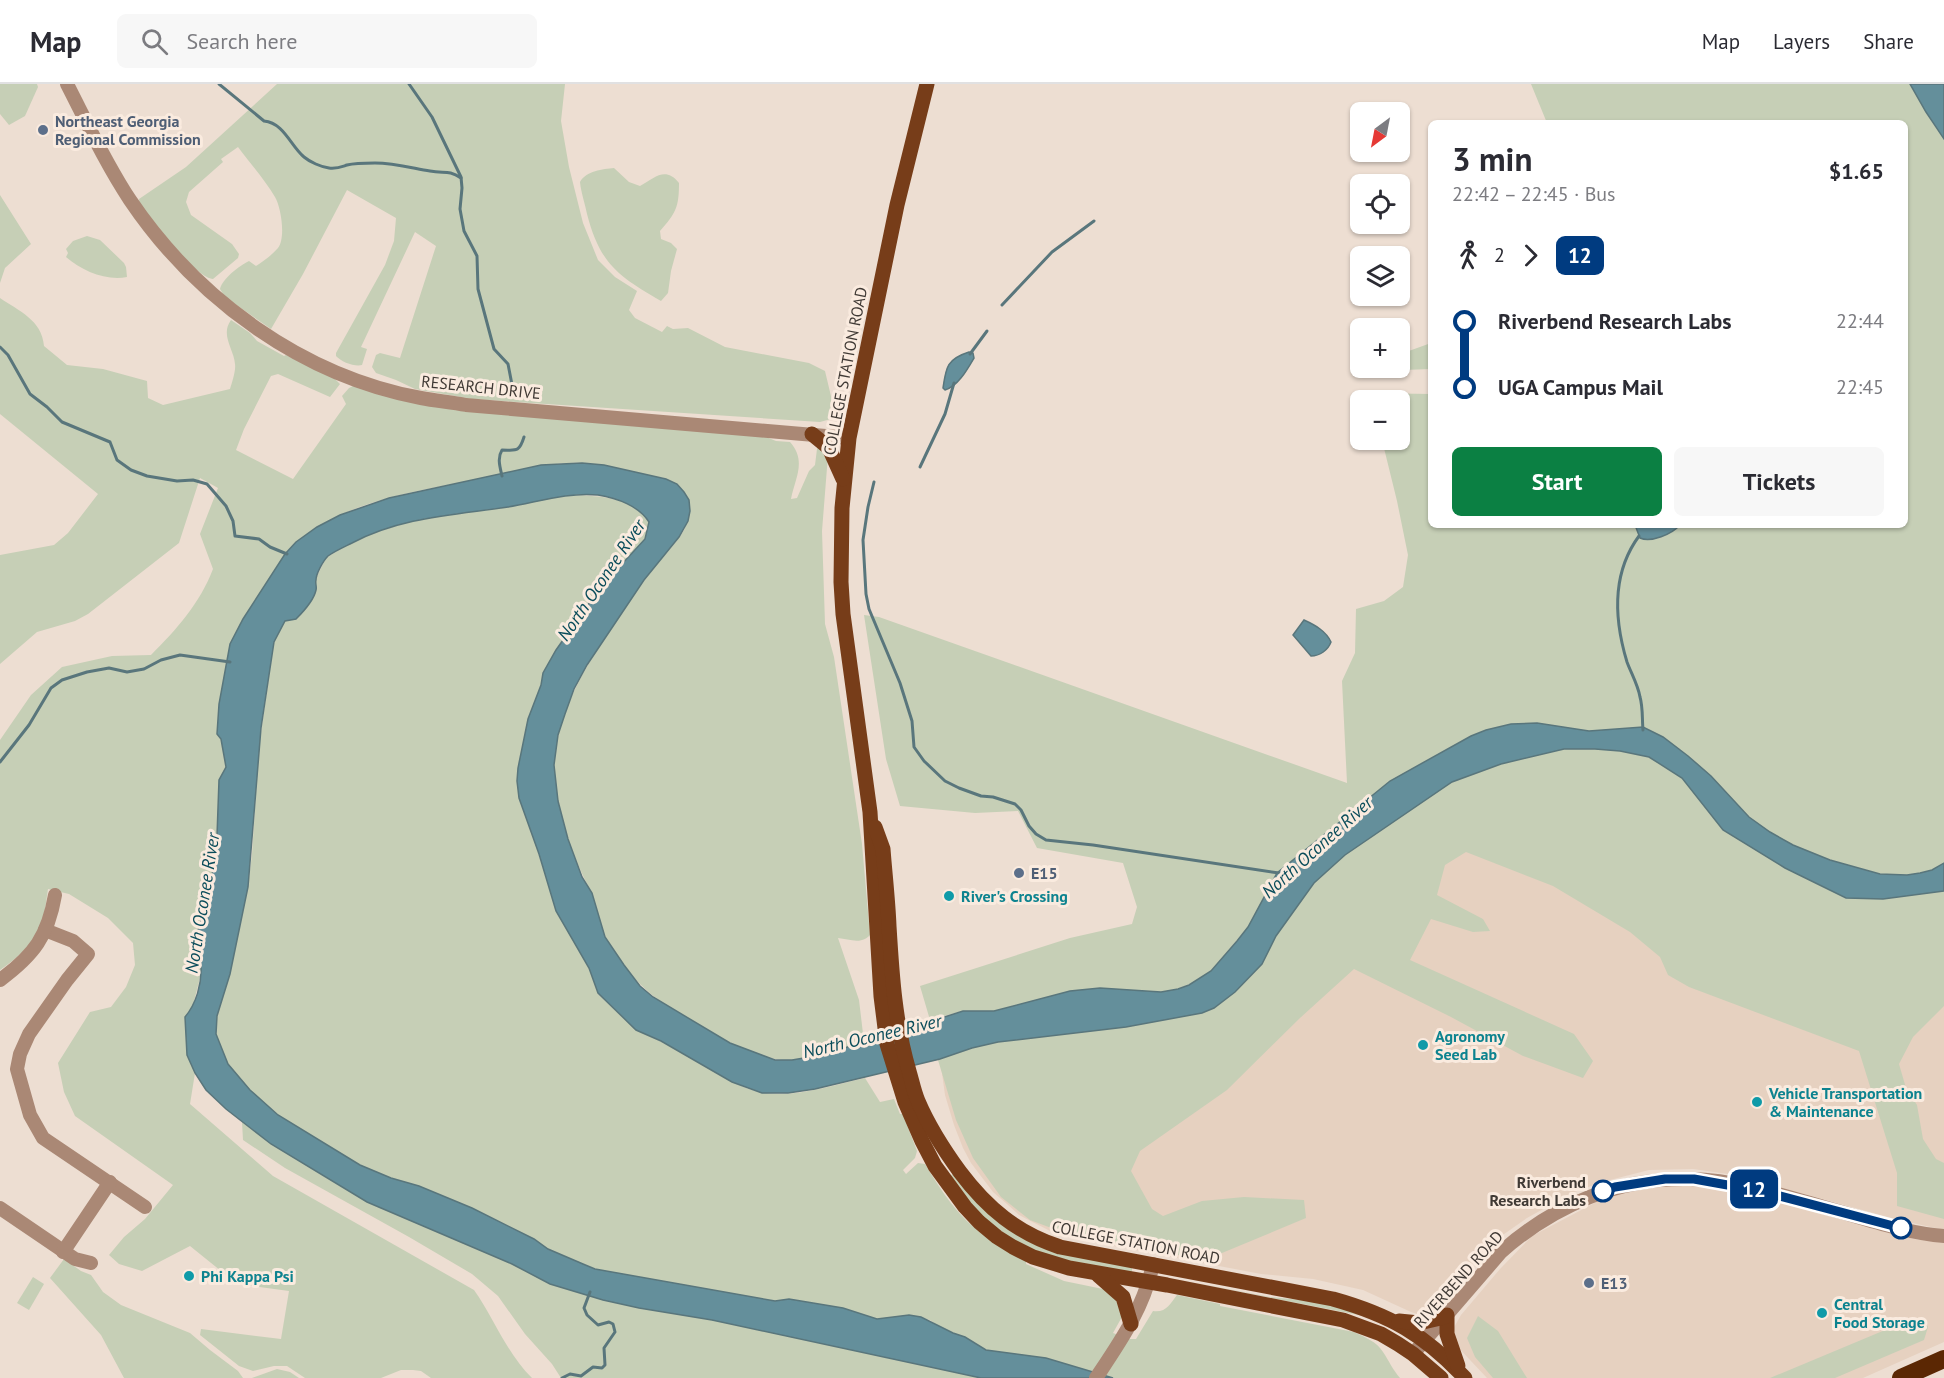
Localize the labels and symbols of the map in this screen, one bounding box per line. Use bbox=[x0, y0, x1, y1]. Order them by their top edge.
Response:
north arrow bbox=[1350, 102, 1410, 162]
place label: Northeast Georgia Regional Commission bbox=[55, 111, 201, 149]
marker: Northeast Georgia Regional Commission bbox=[36, 123, 50, 137]
street label: COLLEGE STATION ROAD bbox=[819, 285, 871, 457]
street label: RESEARCH DRIVE bbox=[420, 371, 542, 403]
water label: North Oconee River bbox=[552, 514, 651, 645]
water label: North Oconee River bbox=[1257, 790, 1378, 903]
water label: North Oconee River bbox=[180, 830, 225, 975]
place label: E15 bbox=[1031, 863, 1058, 883]
marker: E15 bbox=[1012, 866, 1026, 880]
place label: River's Crossing bbox=[961, 886, 1068, 906]
marker: River's Crossing bbox=[942, 889, 956, 903]
water label: North Oconee River bbox=[800, 1009, 945, 1063]
place label: Agronomy Seed Lab bbox=[1435, 1026, 1505, 1064]
marker: Agronomy Seed Lab bbox=[1416, 1038, 1430, 1052]
place label: Vehicle Transportation & Maintenance bbox=[1768, 1083, 1922, 1121]
marker: Vehicle Transportation & Maintenance bbox=[1750, 1095, 1764, 1109]
line badge: 12 bbox=[1727, 1170, 1781, 1208]
place label: Riverbend Research Labs bbox=[1489, 1172, 1586, 1210]
marker: Riverbend Research Labs bbox=[1592, 1180, 1614, 1202]
street label: COLLEGE STATION ROAD bbox=[1050, 1216, 1222, 1268]
unlabelled marker bbox=[1890, 1217, 1912, 1239]
street label: RIVERBEND ROAD bbox=[1409, 1226, 1507, 1332]
place label: Phi Kappa Psi bbox=[201, 1266, 294, 1286]
marker: Phi Kappa Psi bbox=[182, 1269, 196, 1283]
place label: E13 bbox=[1601, 1273, 1628, 1293]
marker: E13 bbox=[1582, 1276, 1596, 1290]
place label: Central Food Storage bbox=[1834, 1294, 1925, 1332]
marker: Central Food Storage bbox=[1815, 1306, 1829, 1320]

